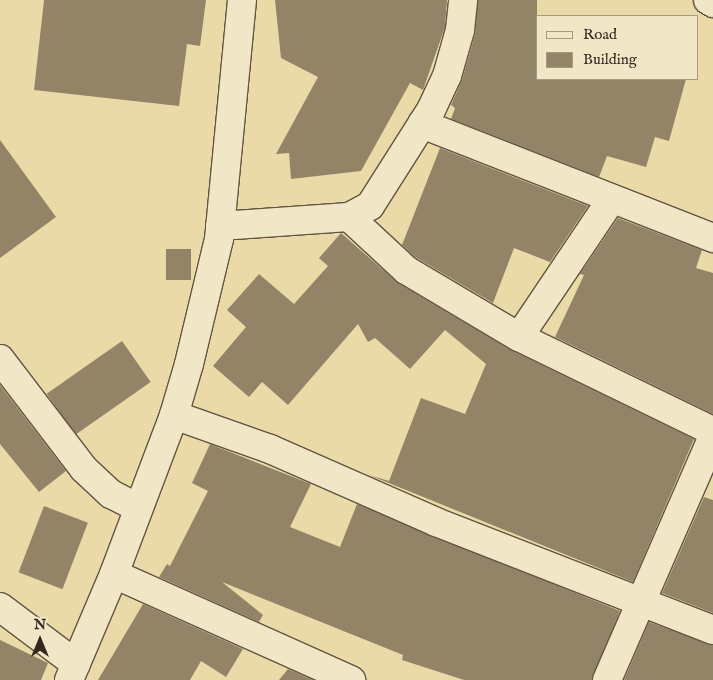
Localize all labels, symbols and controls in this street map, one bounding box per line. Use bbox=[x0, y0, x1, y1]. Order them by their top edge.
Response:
legend bbox=[536, 15, 698, 80]
text: Road bbox=[583, 25, 617, 44]
text: Building bbox=[583, 50, 637, 69]
north arrow bbox=[15, 615, 65, 665]
text: N bbox=[34, 616, 46, 634]

